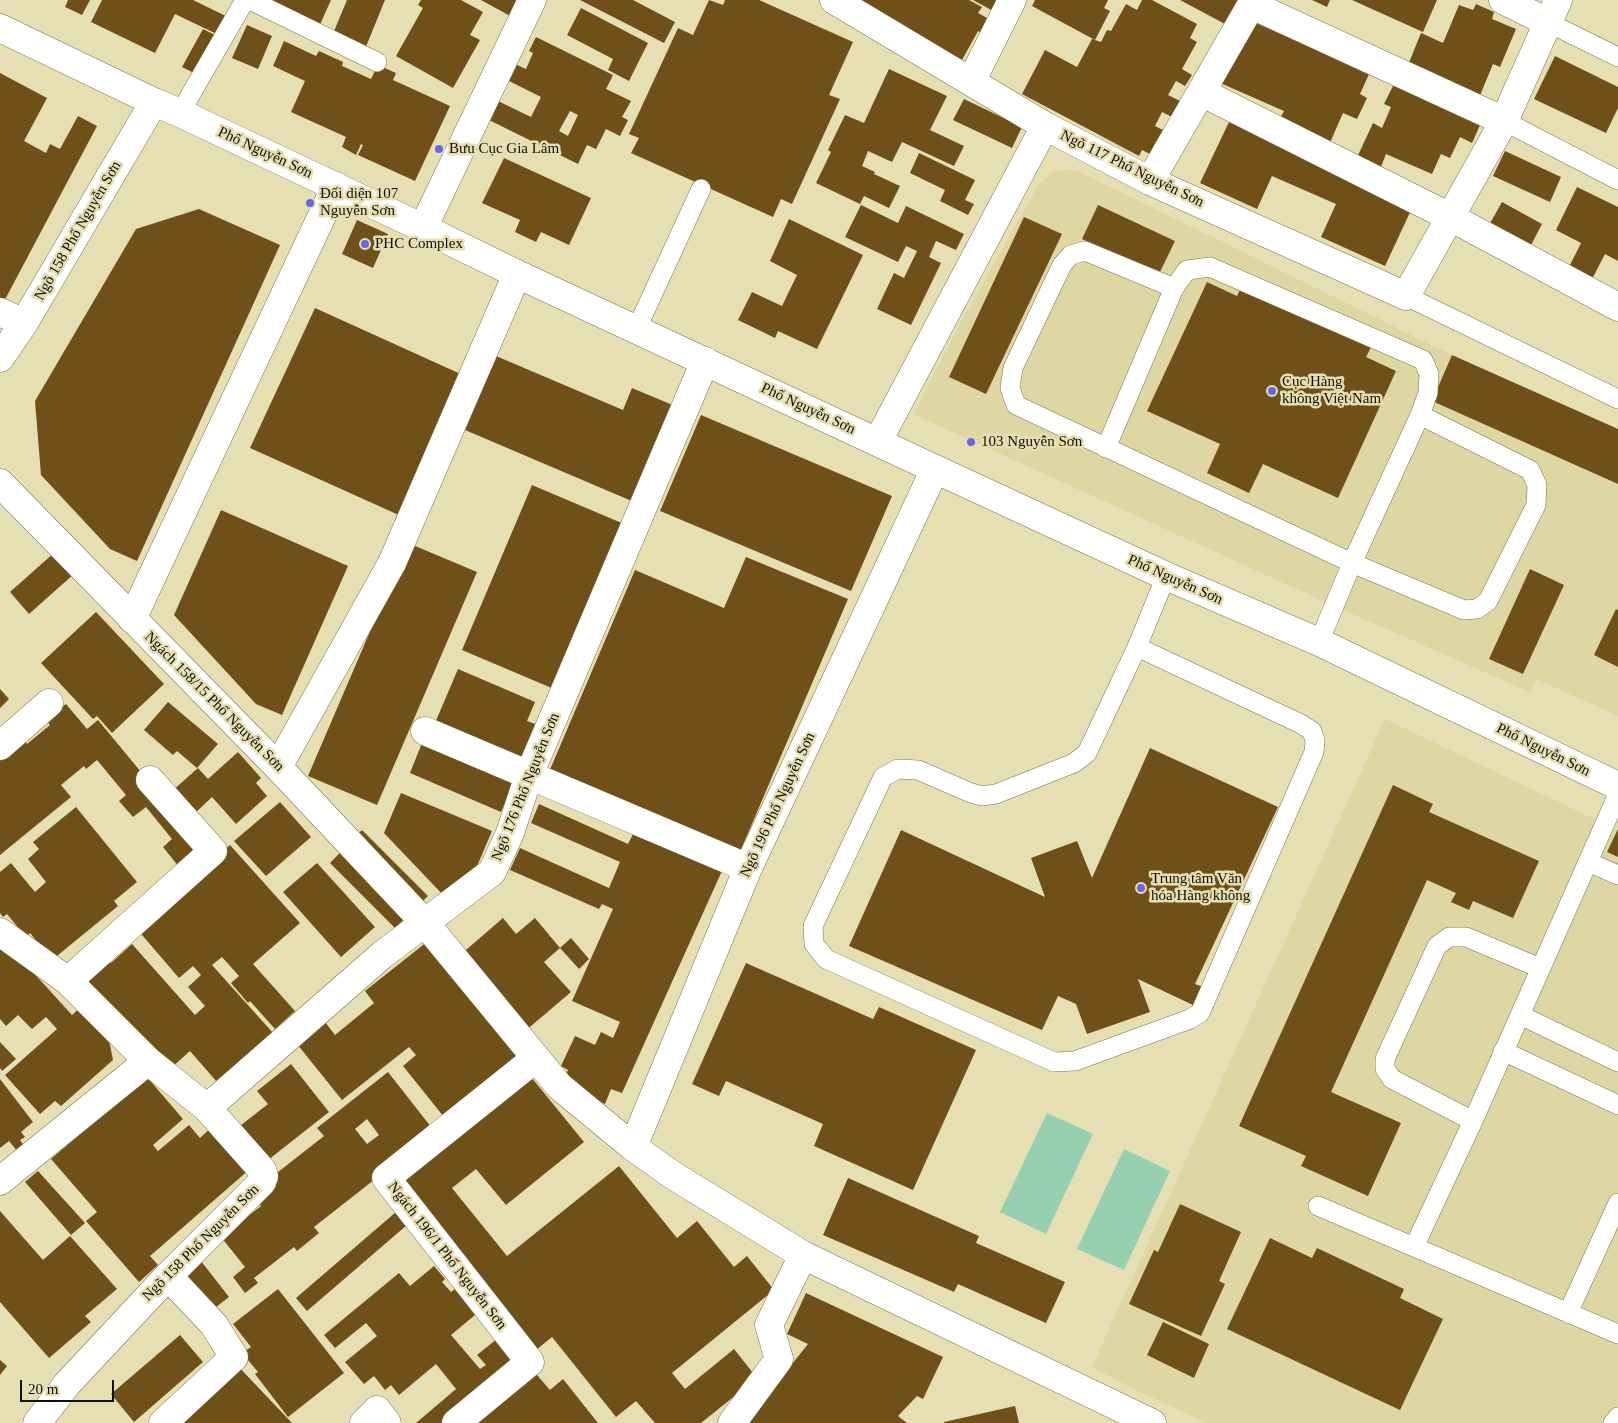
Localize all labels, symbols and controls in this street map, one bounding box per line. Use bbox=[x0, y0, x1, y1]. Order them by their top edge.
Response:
street label: Phố Nguyễn Sơn bbox=[215, 123, 315, 183]
street label: Ngõ 117 Phố Nguyễn Sơn bbox=[1057, 126, 1207, 212]
place label: Bưu Cục Gia Lâm bbox=[449, 140, 559, 158]
marker: Bưu Cục Gia Lâm bbox=[433, 143, 445, 155]
street label: Ngõ 158 Phố Nguyễn Sơn bbox=[31, 158, 125, 304]
place label: Đối diện 107 Nguyễn Sơn bbox=[320, 185, 398, 220]
marker: Đối diện 107 Nguyễn Sơn bbox=[304, 197, 316, 209]
place label: PHC Complex bbox=[375, 235, 463, 253]
marker: PHC Complex bbox=[359, 238, 371, 250]
place label: Cục Hàng không Việt Nam bbox=[1282, 373, 1381, 408]
street label: Phố Nguyễn Sơn bbox=[758, 379, 858, 439]
marker: Cục Hàng không Việt Nam bbox=[1266, 385, 1278, 397]
place label: 103 Nguyễn Sơn bbox=[981, 433, 1082, 451]
marker: 103 Nguyễn Sơn bbox=[965, 436, 977, 448]
street label: Phố Nguyễn Sơn bbox=[1125, 551, 1225, 609]
street label: Ngách 158/15 Phố Nguyễn Sơn bbox=[140, 628, 288, 776]
street label: Ngõ 176 Phố Nguyễn Sơn bbox=[488, 710, 564, 864]
street label: Phố Nguyễn Sơn bbox=[1493, 720, 1593, 780]
street label: Ngõ 196 Phố Nguyễn Sơn bbox=[736, 730, 820, 880]
place label: Trung tâm Văn hóa Hàng không bbox=[1151, 870, 1250, 905]
marker: Trung tâm Văn hóa Hàng không bbox=[1135, 882, 1147, 894]
street label: Ngách 196/1 Phố Nguyễn Sơn bbox=[384, 1178, 510, 1334]
street label: Ngõ 158 Phố Nguyễn Sơn bbox=[139, 1181, 263, 1305]
scale bar bbox=[22, 1370, 116, 1402]
text: 20 m bbox=[28, 1381, 58, 1397]

